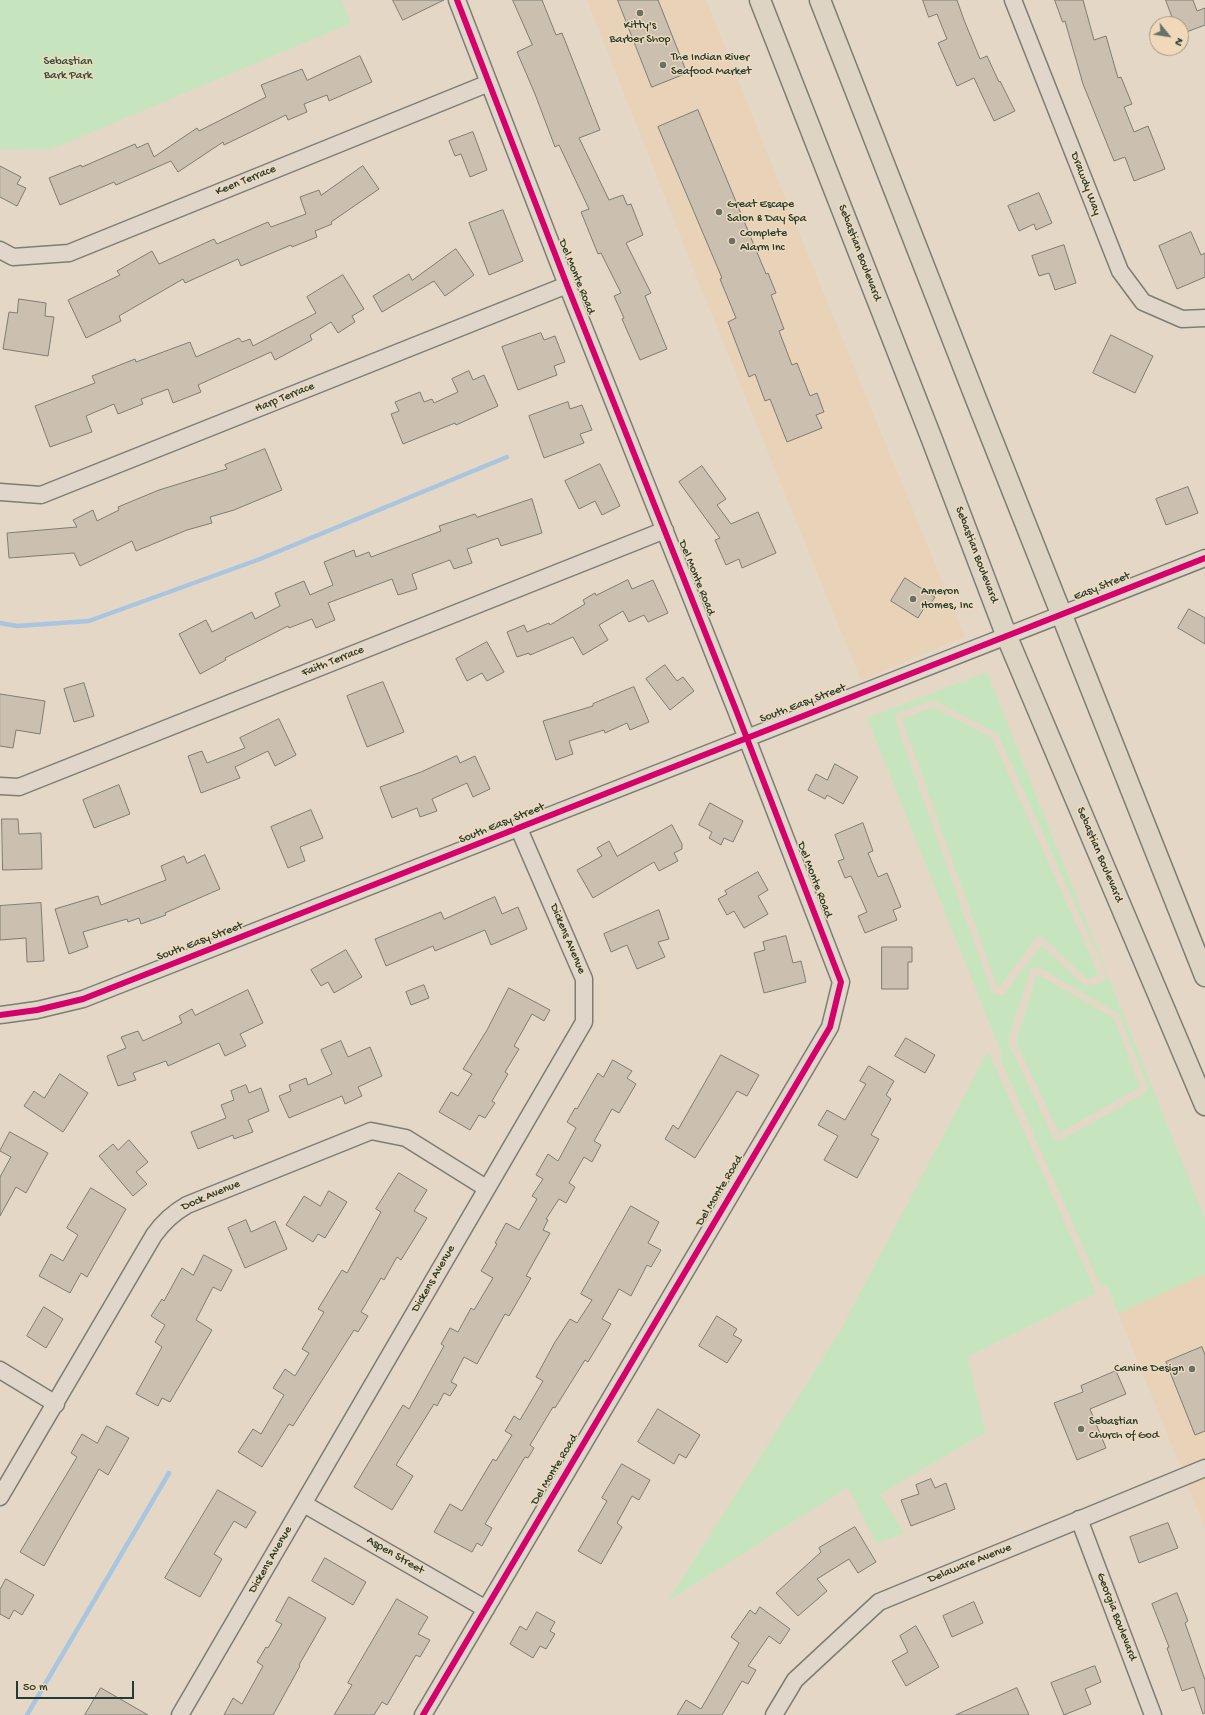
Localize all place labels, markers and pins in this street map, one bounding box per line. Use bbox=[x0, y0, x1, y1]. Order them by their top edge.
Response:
marker: Kitty's Barber Shop bbox=[635, 8, 645, 18]
place label: Kitty's Barber Shop bbox=[610, 19, 670, 47]
place label: The Indian River Seafood Market bbox=[671, 51, 751, 79]
marker: The Indian River Seafood Market bbox=[658, 60, 668, 70]
place label: Great Escape Salon & Day Spa bbox=[727, 198, 806, 226]
marker: Great Escape Salon & Day Spa bbox=[714, 207, 724, 217]
place label: Complete Alarm Inc bbox=[740, 227, 787, 255]
marker: Complete Alarm Inc bbox=[727, 236, 737, 246]
place label: Ameron Homes, Inc bbox=[921, 585, 972, 613]
marker: Ameron Homes, Inc bbox=[908, 594, 918, 604]
place label: Canine Design bbox=[1114, 1362, 1184, 1376]
marker: Canine Design bbox=[1187, 1364, 1197, 1374]
place label: Sebastian Church of God bbox=[1089, 1415, 1159, 1443]
marker: Sebastian Church of God bbox=[1076, 1424, 1086, 1434]

